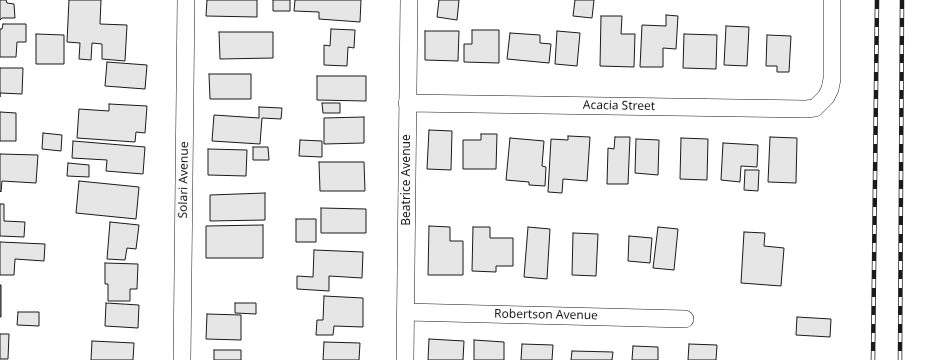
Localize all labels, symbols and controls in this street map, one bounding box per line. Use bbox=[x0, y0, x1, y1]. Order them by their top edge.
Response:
street label: Acacia Street bbox=[583, 98, 655, 114]
street label: Beatrice Avenue bbox=[400, 134, 414, 226]
street label: Solari Avenue bbox=[176, 141, 192, 219]
street label: Robertson Avenue bbox=[494, 307, 598, 323]

